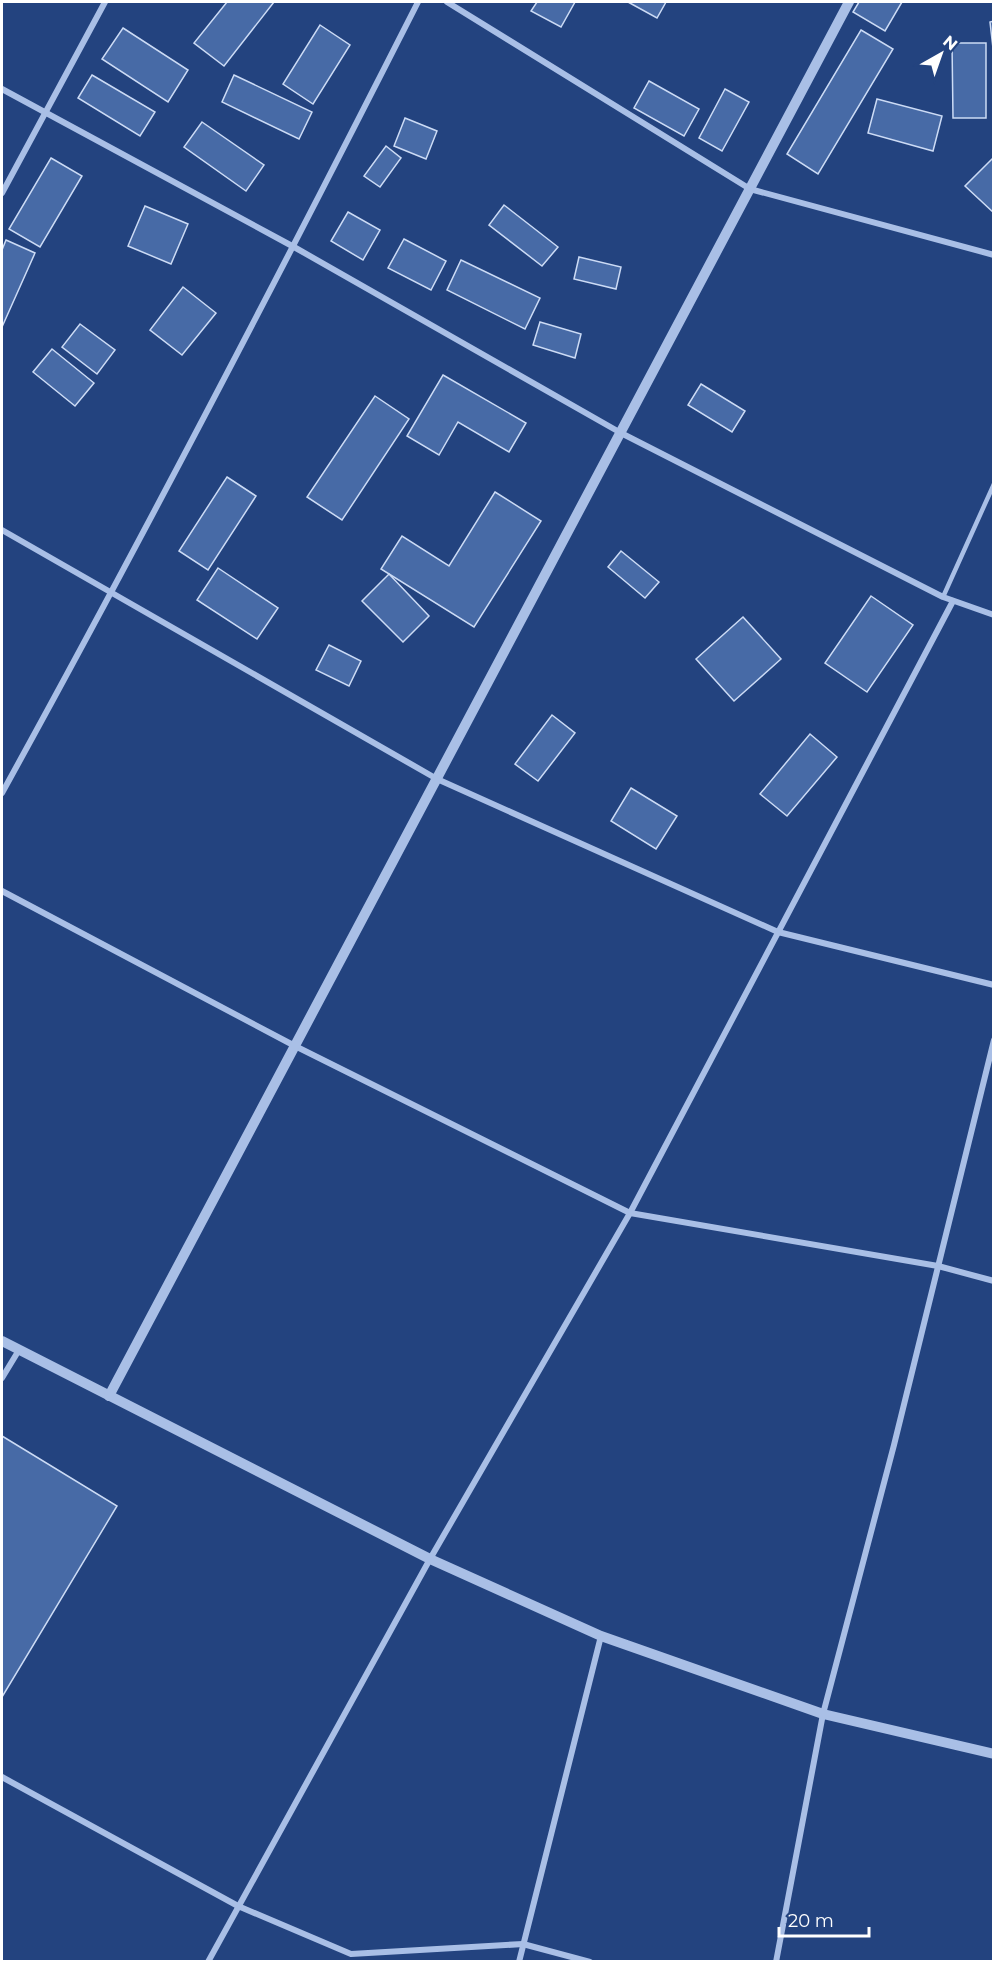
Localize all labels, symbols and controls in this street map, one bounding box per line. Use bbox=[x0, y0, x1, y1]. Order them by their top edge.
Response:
north arrow bbox=[911, 24, 971, 84]
text: N bbox=[939, 31, 961, 54]
scale bar bbox=[779, 1900, 869, 1938]
text: 20 m bbox=[788, 1910, 834, 1932]

